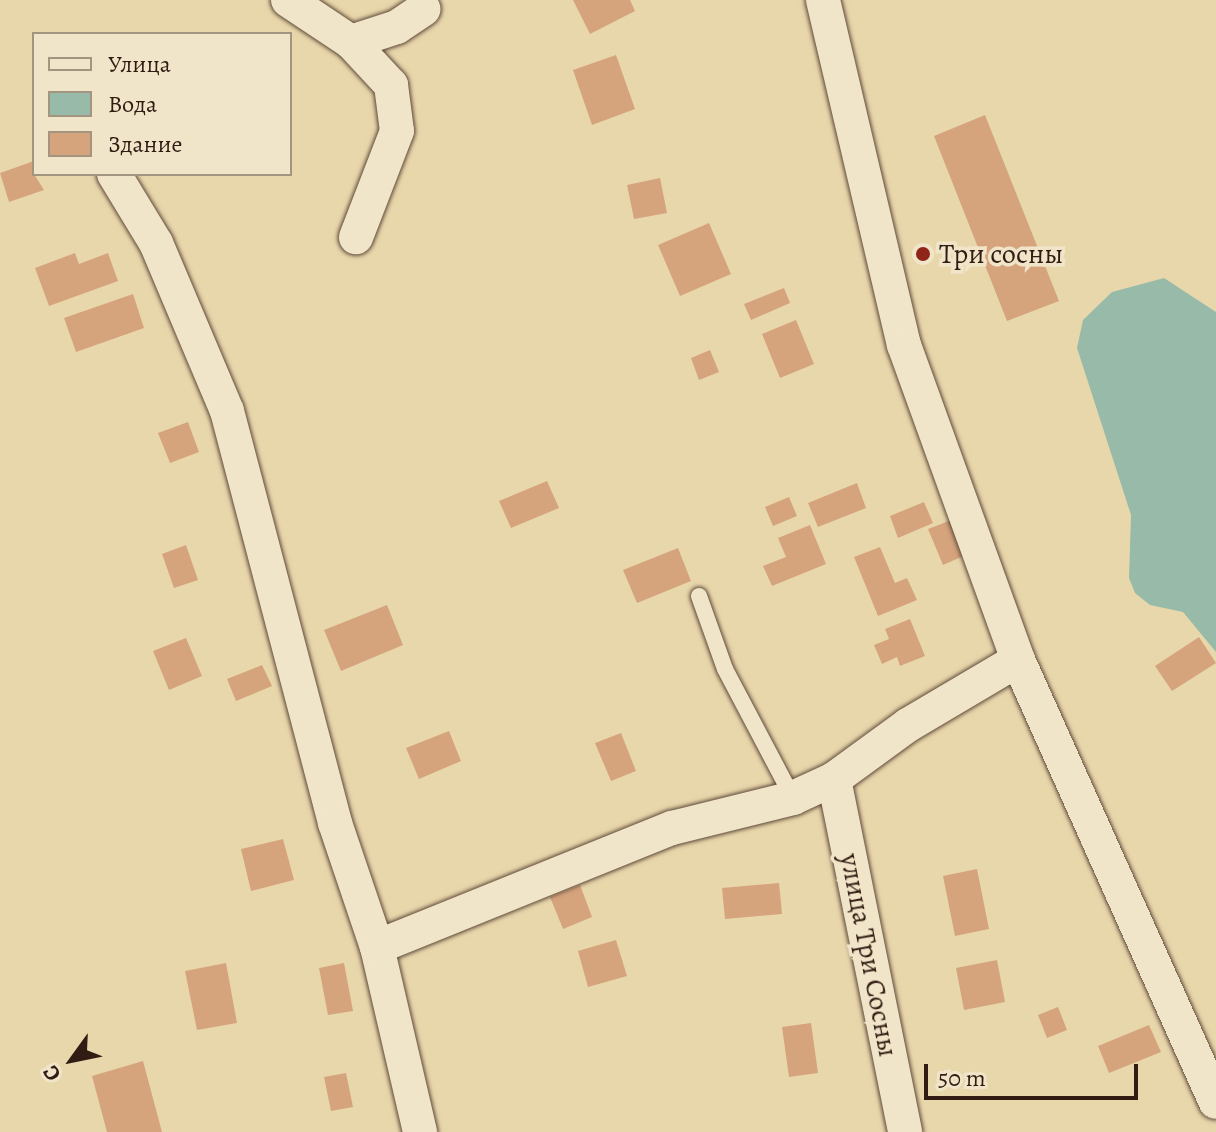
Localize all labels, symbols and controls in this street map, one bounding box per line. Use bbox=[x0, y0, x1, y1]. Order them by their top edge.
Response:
legend bbox=[32, 32, 292, 176]
text: Улица bbox=[108, 48, 171, 80]
text: Вода bbox=[108, 88, 157, 120]
text: Здание bbox=[108, 128, 183, 160]
place label: Три сосны bbox=[939, 237, 1063, 271]
marker: Три сосны bbox=[914, 245, 932, 263]
street label: улица Три Сосны bbox=[833, 850, 905, 1060]
north arrow bbox=[32, 1020, 112, 1100]
scale bar bbox=[928, 1048, 1142, 1098]
text: С bbox=[36, 1059, 68, 1087]
text: 50 m bbox=[938, 1062, 986, 1094]

